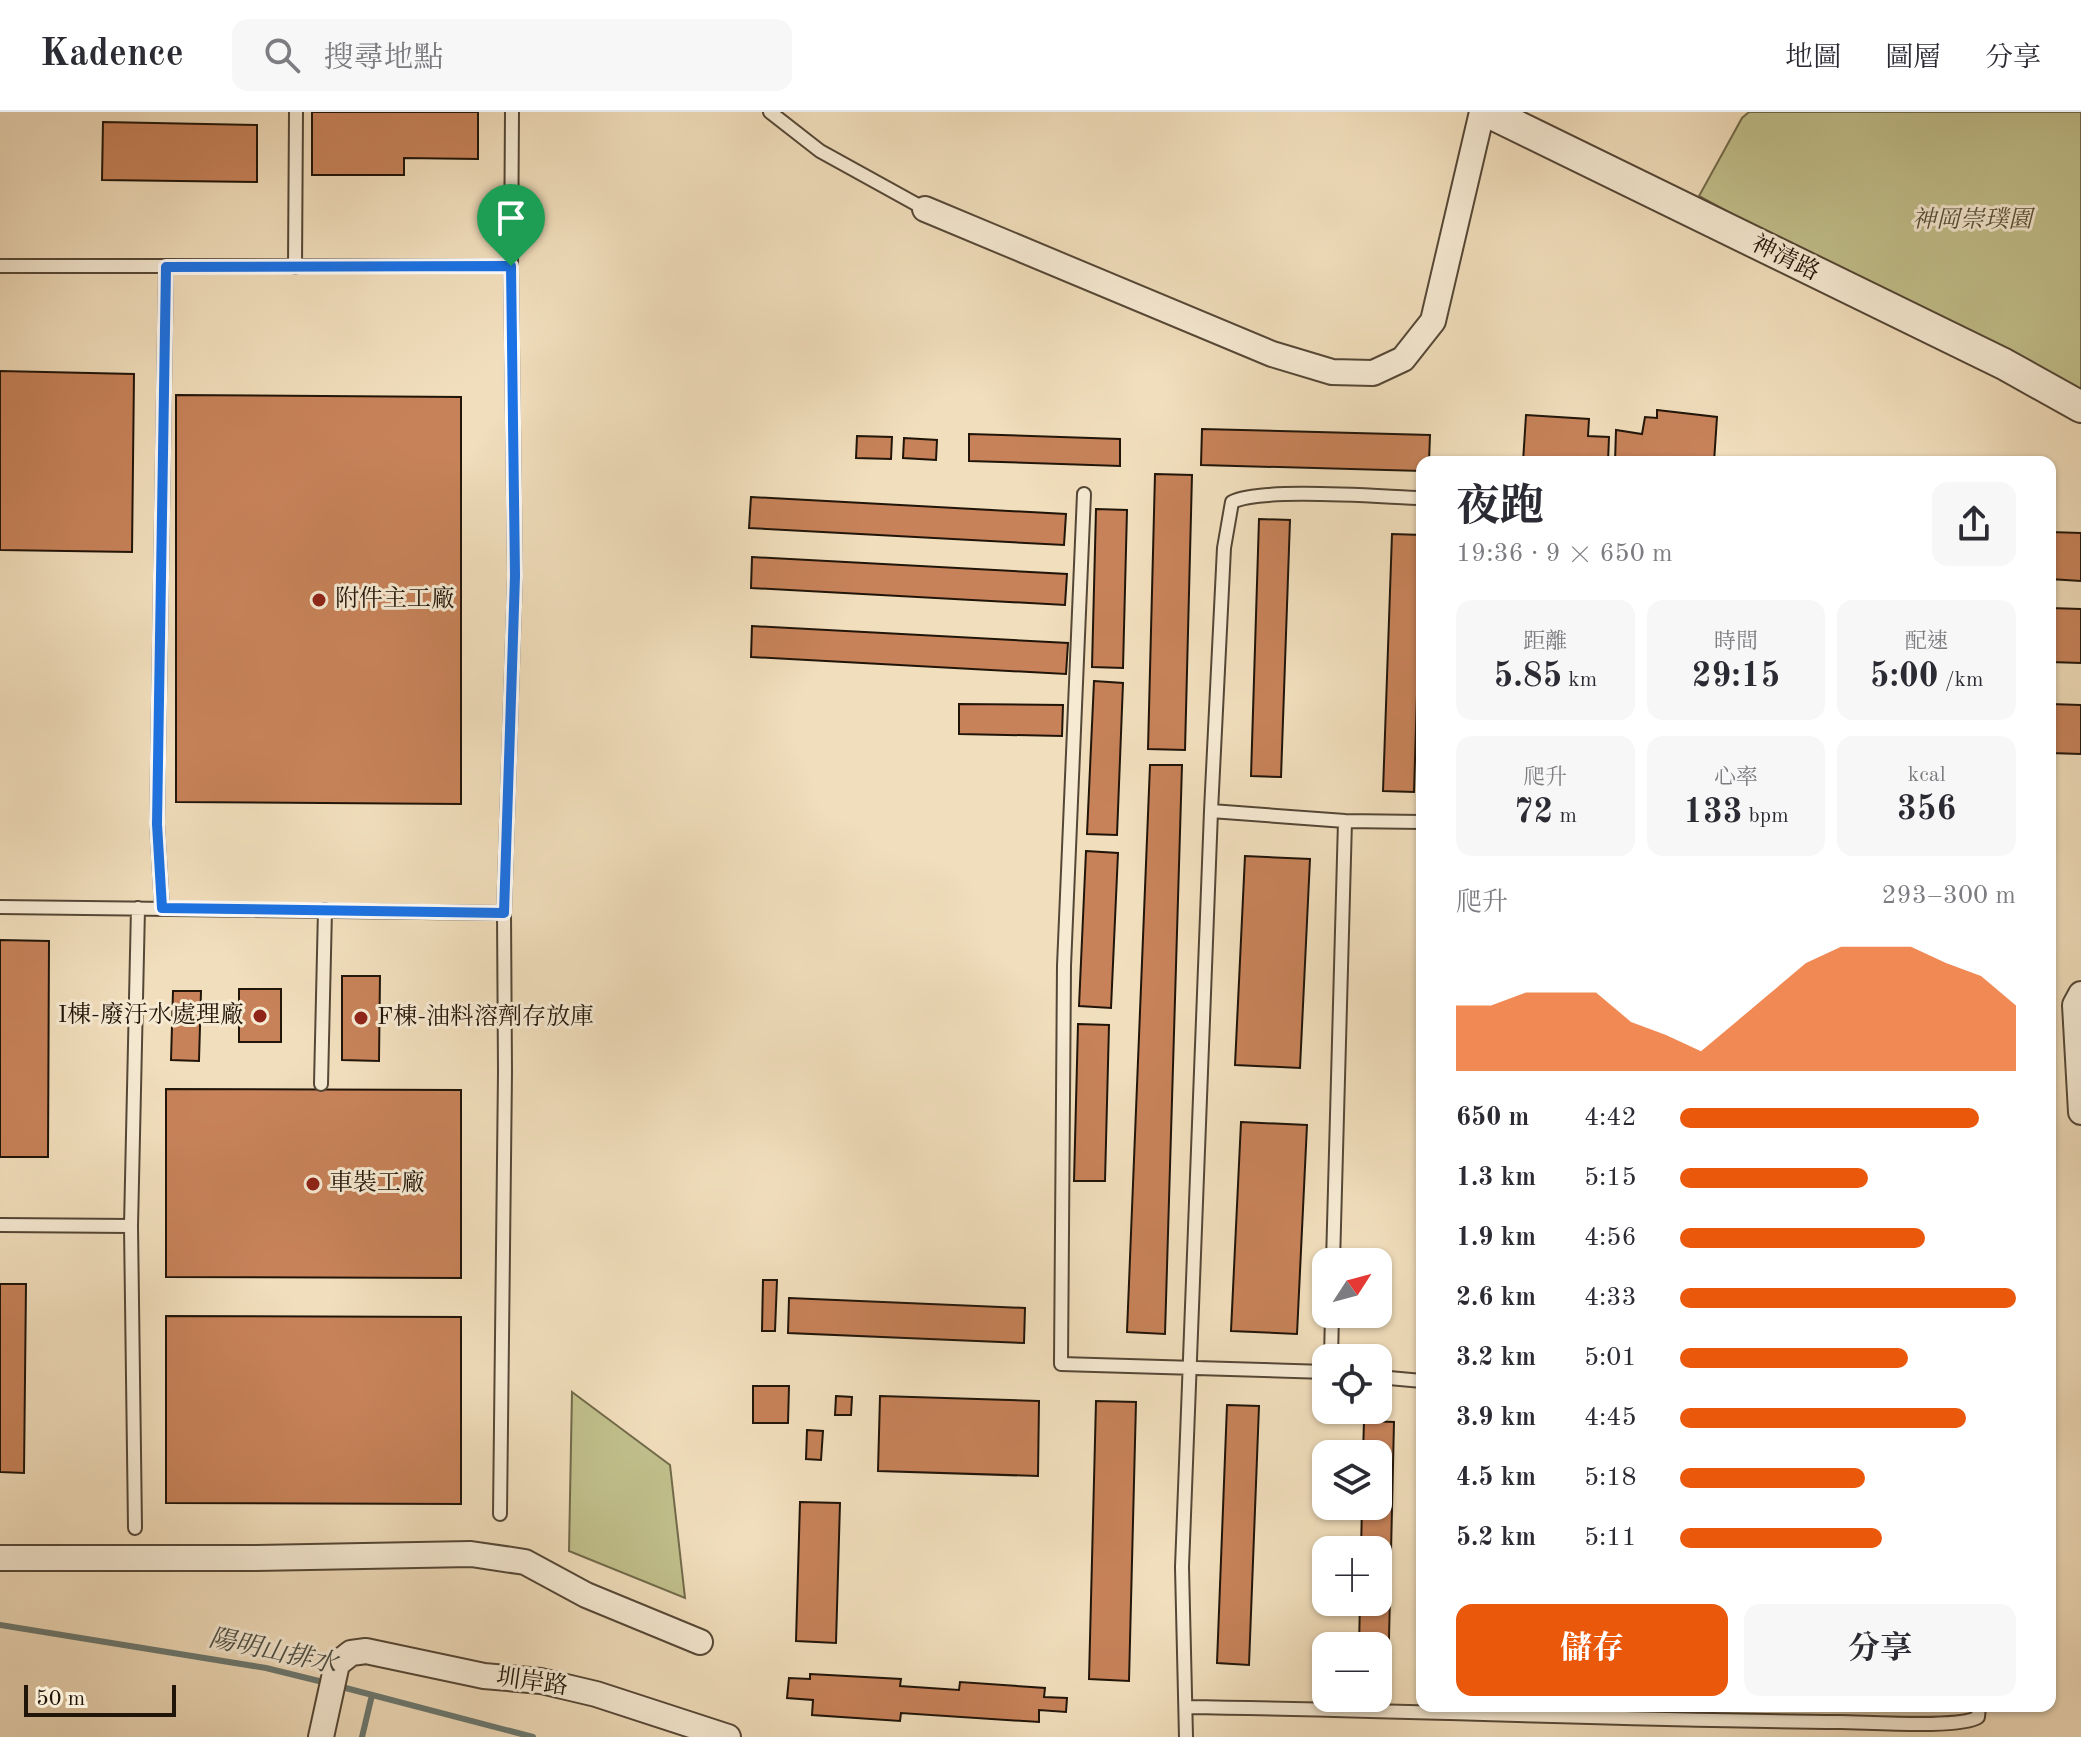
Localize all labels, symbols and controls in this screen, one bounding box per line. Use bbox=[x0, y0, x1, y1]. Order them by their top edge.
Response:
search box bbox=[232, 19, 792, 91]
icon: search bbox=[260, 33, 304, 77]
text: Kadence bbox=[40, 36, 184, 74]
text: 搜尋地點 bbox=[324, 44, 444, 74]
text: 地圖 bbox=[1785, 45, 1841, 73]
text: 圖層 bbox=[1885, 45, 1941, 73]
text: 分享 bbox=[1985, 45, 2041, 73]
pin bbox=[477, 184, 545, 266]
icon: arrive bbox=[489, 196, 533, 240]
park label: 神岡崇璞園 bbox=[1912, 206, 2036, 233]
street label: 神清路 bbox=[1747, 230, 1824, 286]
button: share bbox=[1932, 482, 2016, 566]
text: 夜跑 bbox=[1456, 486, 1544, 530]
text: 19:36 · 9 × 650 m bbox=[1456, 541, 1673, 567]
place label: 附件主工廠 bbox=[335, 585, 455, 612]
marker: 附件主工廠 bbox=[310, 591, 328, 609]
text: 距離 bbox=[1523, 631, 1567, 653]
text: 時間 bbox=[1714, 631, 1758, 653]
text: 配速 bbox=[1905, 631, 1949, 653]
text: 5.85 bbox=[1493, 660, 1562, 694]
text: 29:15 bbox=[1692, 660, 1780, 694]
text: 5:00 bbox=[1870, 660, 1939, 694]
text: km bbox=[1562, 669, 1597, 691]
text: /km bbox=[1939, 669, 1983, 691]
text: kcal bbox=[1908, 764, 1946, 786]
text: 爬升 bbox=[1523, 767, 1567, 789]
text: 心率 bbox=[1714, 767, 1758, 789]
text: 356 bbox=[1897, 793, 1956, 827]
text: 72 bbox=[1514, 796, 1553, 830]
text: 133 bbox=[1683, 796, 1742, 830]
text: m bbox=[1553, 805, 1577, 827]
text: bpm bbox=[1742, 805, 1789, 827]
text: 293–300 m bbox=[1881, 883, 2016, 909]
text: 爬升 bbox=[1456, 890, 1508, 916]
place label: I棟-廢汙水處理廠 bbox=[58, 1001, 244, 1028]
place label: F棟-油料溶劑存放庫 bbox=[377, 1003, 594, 1030]
marker: I棟-廢汙水處理廠 bbox=[251, 1007, 269, 1025]
marker: F棟-油料溶劑存放庫 bbox=[352, 1009, 370, 1027]
text: 650 m bbox=[1456, 1105, 1529, 1131]
text: 4:42 bbox=[1584, 1105, 1637, 1131]
text: 1.3 km bbox=[1456, 1165, 1536, 1191]
text: 5:15 bbox=[1584, 1165, 1637, 1191]
place label: 車裝工廠 bbox=[329, 1169, 425, 1196]
marker: 車裝工廠 bbox=[304, 1175, 322, 1193]
text: 1.9 km bbox=[1456, 1225, 1536, 1251]
text: 4:56 bbox=[1584, 1225, 1637, 1251]
north arrow bbox=[1312, 1248, 1392, 1328]
map controls bbox=[1312, 1248, 1392, 1712]
text: 2.6 km bbox=[1456, 1285, 1536, 1311]
text: 4:33 bbox=[1584, 1285, 1637, 1311]
button: locate bbox=[1312, 1344, 1392, 1424]
text: 3.2 km bbox=[1456, 1345, 1536, 1371]
text: 5:01 bbox=[1584, 1345, 1637, 1371]
text: 3.9 km bbox=[1456, 1405, 1536, 1431]
text: 4:45 bbox=[1584, 1405, 1637, 1431]
button: layers bbox=[1312, 1440, 1392, 1520]
text: 4.5 km bbox=[1456, 1465, 1536, 1491]
text: 5:18 bbox=[1584, 1465, 1637, 1491]
text: 5.2 km bbox=[1456, 1525, 1536, 1551]
text: 5:11 bbox=[1584, 1525, 1637, 1551]
button: + bbox=[1312, 1536, 1392, 1616]
button: 儲存 bbox=[1456, 1604, 1728, 1696]
button: 分享 bbox=[1744, 1604, 2016, 1696]
water label: 陽明山排水 bbox=[207, 1624, 343, 1679]
button: − bbox=[1312, 1632, 1392, 1712]
street label: 圳岸路 bbox=[495, 1663, 570, 1700]
scale bar bbox=[24, 1681, 176, 1717]
text: 50 m bbox=[36, 1688, 85, 1710]

